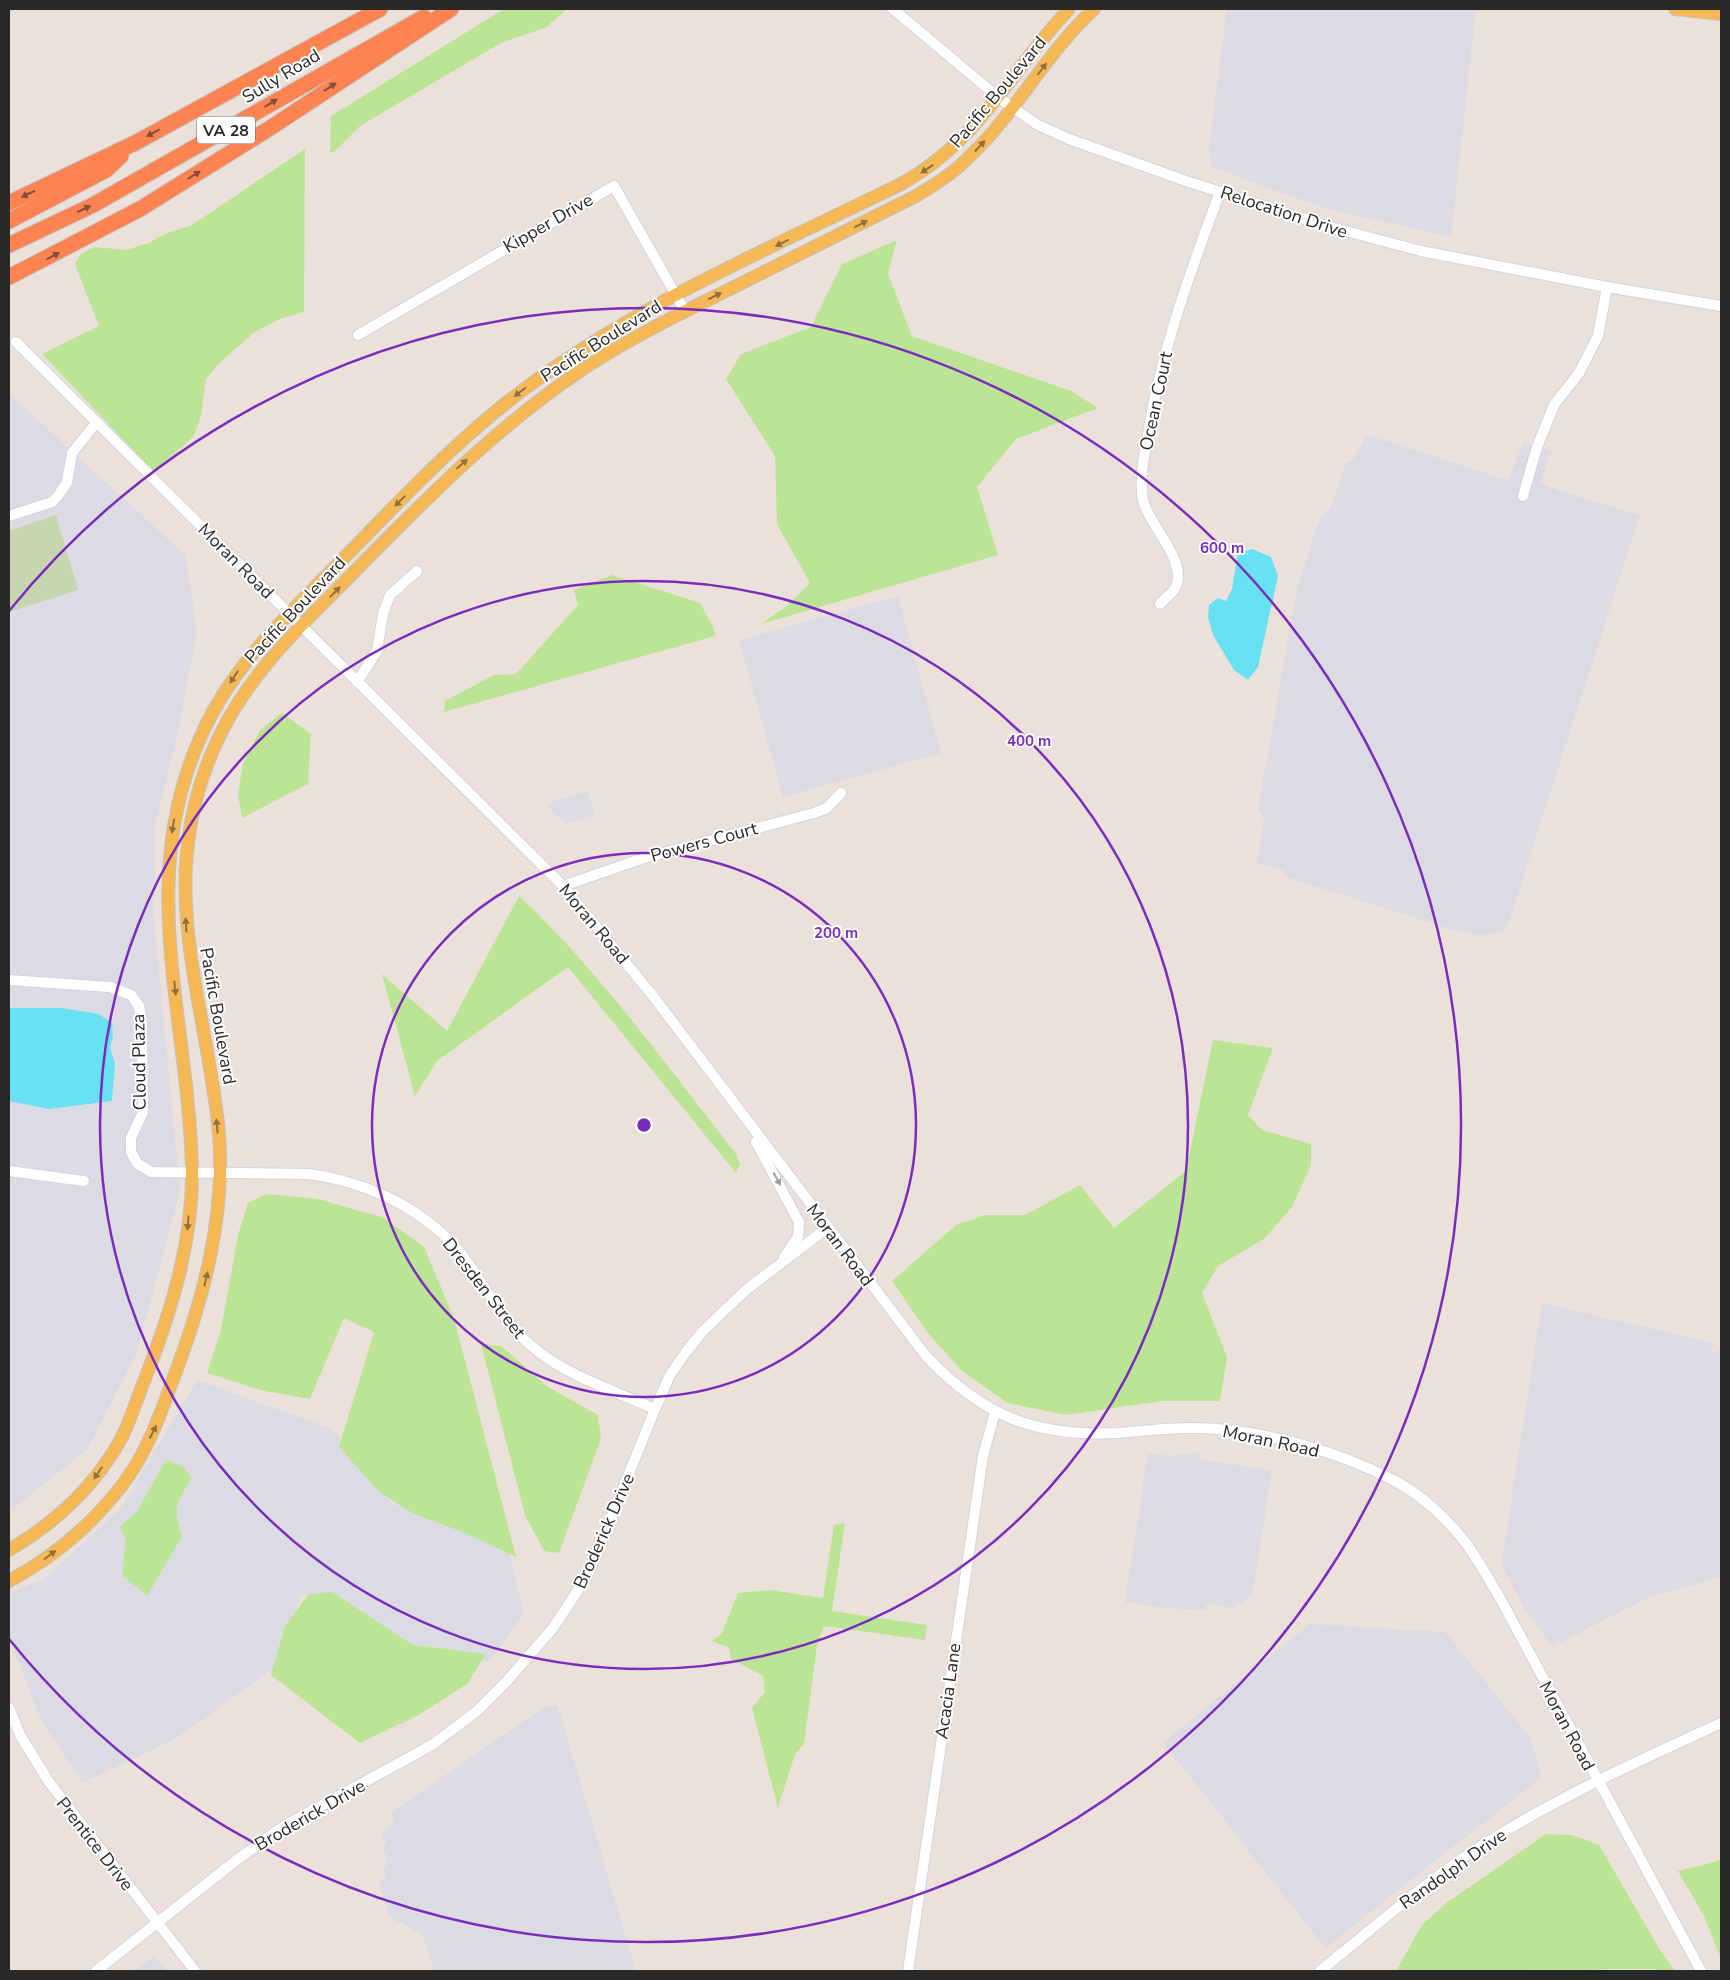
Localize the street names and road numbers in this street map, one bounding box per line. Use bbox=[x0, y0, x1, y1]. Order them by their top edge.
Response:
street label: Pacific Boulevard bbox=[944, 31, 1052, 153]
street label: Sully Road bbox=[237, 43, 325, 109]
road number: VA 28 bbox=[197, 116, 255, 144]
street label: Relocation Drive bbox=[1217, 180, 1351, 244]
street label: Kipper Drive bbox=[499, 188, 597, 258]
street label: Pacific Boulevard bbox=[536, 294, 666, 388]
street label: Ocean Court bbox=[1134, 349, 1178, 453]
street label: Moran Road bbox=[193, 518, 279, 604]
street label: Pacific Boulevard bbox=[239, 551, 351, 669]
street label: Powers Court bbox=[648, 816, 761, 868]
street label: Moran Road bbox=[553, 879, 635, 969]
street label: Pacific Boulevard bbox=[194, 946, 242, 1086]
street label: Cloud Plaza bbox=[126, 1013, 152, 1111]
street label: Moran Road bbox=[801, 1199, 879, 1291]
street label: Dresden Street bbox=[437, 1233, 531, 1344]
street label: Moran Road bbox=[1221, 1419, 1321, 1463]
street label: Broderick Drive bbox=[568, 1470, 640, 1592]
street label: Acacia Lane bbox=[929, 1641, 967, 1741]
street label: Moran Road bbox=[1533, 1677, 1601, 1775]
street label: Broderick Drive bbox=[250, 1774, 370, 1856]
street label: Prentice Drive bbox=[51, 1792, 139, 1896]
street label: Randolph Drive bbox=[1395, 1823, 1511, 1915]

